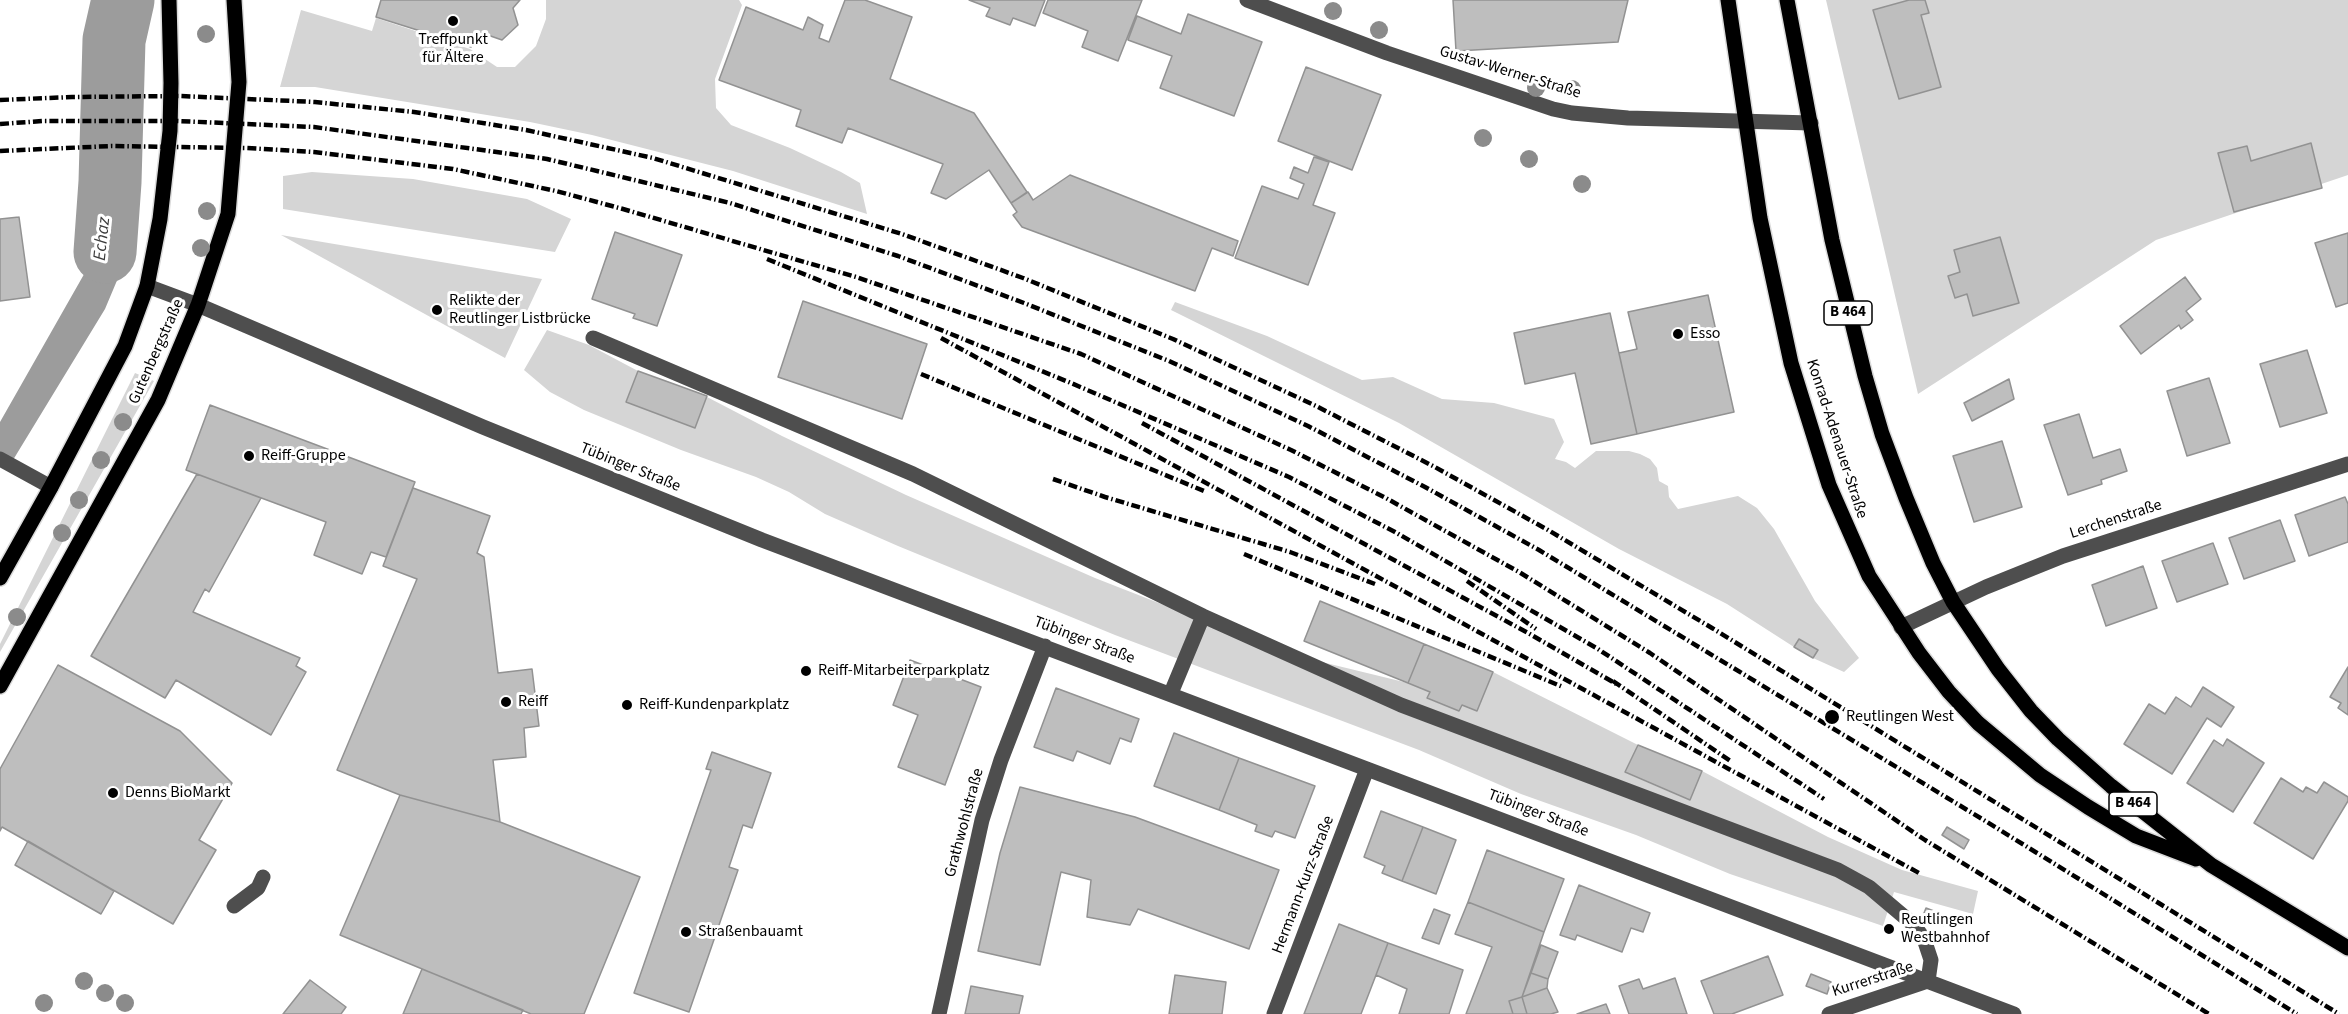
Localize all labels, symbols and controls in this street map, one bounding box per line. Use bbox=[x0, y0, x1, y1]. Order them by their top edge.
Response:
marker: Treffpunkt für Ältere bbox=[446, 14, 460, 28]
place label: Treffpunkt für Ältere bbox=[418, 30, 488, 68]
street label: Gustav-Werner-Straße bbox=[1437, 42, 1583, 104]
water label: Echaz bbox=[90, 216, 116, 262]
place label: Relikte der Reutlinger Listbrücke bbox=[449, 291, 591, 329]
street label: Gutenbergstraße bbox=[125, 297, 189, 407]
road number: B 464 bbox=[1824, 301, 1872, 325]
marker: Relikte der Reutlinger Listbrücke bbox=[430, 303, 444, 317]
place label: Esso bbox=[1690, 324, 1721, 344]
marker: Esso bbox=[1671, 327, 1685, 341]
street label: Konrad-Adenauer-Straße bbox=[1801, 357, 1871, 521]
street label: Tübinger Straße bbox=[577, 439, 683, 497]
place label: Reiff-Gruppe bbox=[261, 446, 346, 466]
marker: Reiff-Gruppe bbox=[242, 449, 256, 463]
street label: Lerchenstraße bbox=[2067, 496, 2165, 544]
street label: Tübinger Straße bbox=[1031, 613, 1137, 669]
place label: Reiff-Mitarbeiterparkplatz bbox=[818, 661, 990, 681]
marker: Reiff-Mitarbeiterparkplatz bbox=[799, 664, 813, 678]
place label: Reiff bbox=[518, 692, 548, 712]
marker: Reiff bbox=[499, 695, 513, 709]
place label: Reiff-Kundenparkplatz bbox=[639, 695, 789, 715]
marker: Reiff-Kundenparkplatz bbox=[620, 698, 634, 712]
place label: Reutlingen West bbox=[1846, 707, 1954, 727]
marker: Reutlingen West bbox=[1823, 708, 1841, 726]
street label: Grathwohlstraße bbox=[941, 766, 989, 880]
place label: Denns BioMarkt bbox=[125, 783, 230, 803]
marker: Denns BioMarkt bbox=[106, 786, 120, 800]
street label: Tübinger Straße bbox=[1485, 786, 1591, 842]
road number: B 464 bbox=[2109, 792, 2157, 816]
street label: Hermann-Kurz-Straße bbox=[1269, 813, 1339, 957]
place label: Reutlingen Westbahnhof bbox=[1901, 910, 1989, 948]
place label: Straßenbauamt bbox=[698, 922, 803, 942]
marker: Reutlingen Westbahnhof bbox=[1882, 922, 1896, 936]
marker: Straßenbauamt bbox=[679, 925, 693, 939]
street label: Kurrerstraße bbox=[1830, 958, 1916, 1002]

